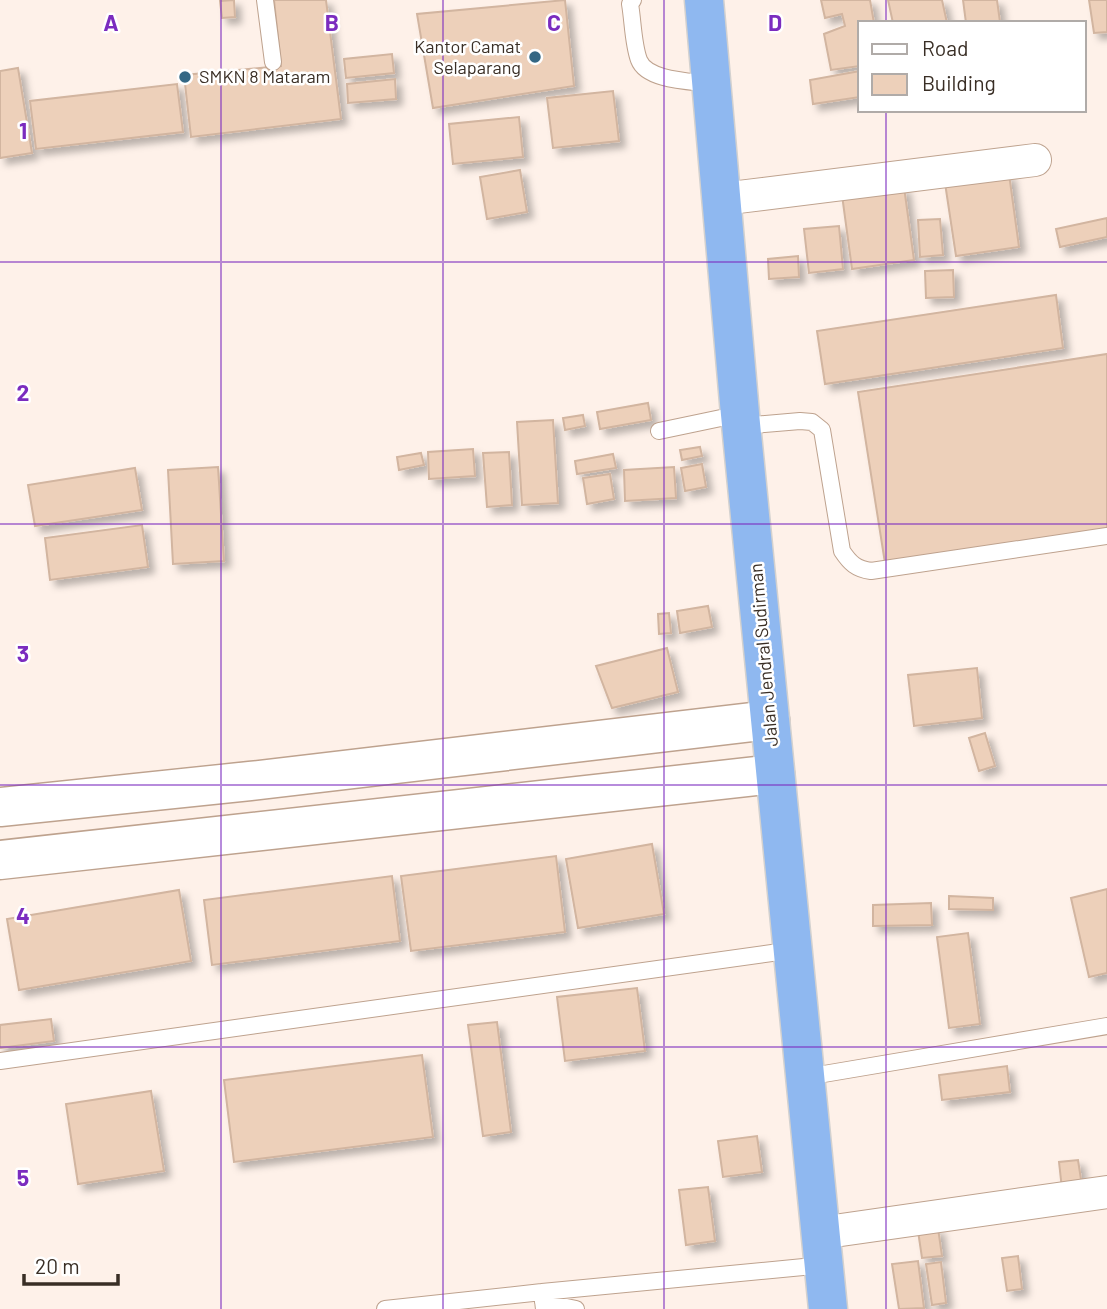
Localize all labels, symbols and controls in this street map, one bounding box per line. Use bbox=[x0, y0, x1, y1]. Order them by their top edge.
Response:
text: A bbox=[103, 8, 119, 36]
text: B bbox=[325, 8, 339, 36]
text: C bbox=[547, 8, 561, 36]
text: D bbox=[768, 8, 782, 36]
legend bbox=[858, 21, 1086, 112]
place label: Kantor Camat Selaparang bbox=[414, 35, 521, 78]
text: Road bbox=[922, 35, 968, 60]
marker: Kantor Camat Selaparang bbox=[527, 49, 543, 65]
place label: SMKN 8 Mataram bbox=[199, 65, 330, 87]
marker: SMKN 8 Mataram bbox=[177, 69, 193, 85]
text: Building bbox=[922, 70, 996, 95]
text: 1 bbox=[19, 116, 27, 144]
text: 2 bbox=[17, 378, 29, 406]
street label: Jalan Jendral Sudirman bbox=[744, 562, 782, 748]
text: 3 bbox=[17, 639, 29, 667]
text: 4 bbox=[16, 901, 30, 929]
text: 5 bbox=[17, 1163, 29, 1191]
scale bar bbox=[24, 1242, 119, 1286]
text: 20 m bbox=[35, 1253, 80, 1278]

